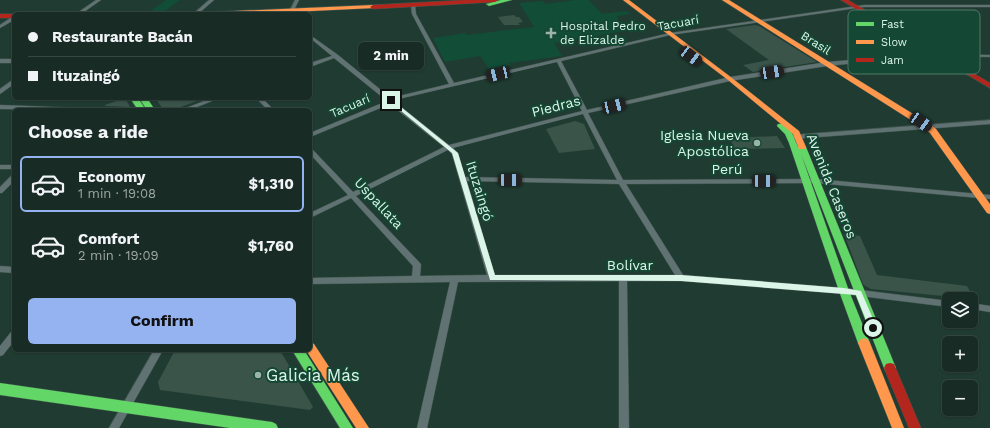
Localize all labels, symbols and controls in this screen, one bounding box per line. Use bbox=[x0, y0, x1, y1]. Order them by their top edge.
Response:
legend bbox=[848, 10, 980, 74]
street label: Tacuarí bbox=[656, 12, 700, 34]
text: Fast bbox=[881, 18, 904, 31]
place label: Hospital Pedro de Elizalde bbox=[560, 19, 646, 47]
marker: Hospital Pedro de Elizalde bbox=[545, 27, 557, 39]
text: Restaurante Bacán bbox=[52, 28, 193, 46]
street label: Brasil bbox=[798, 28, 834, 58]
text: Slow bbox=[881, 36, 907, 49]
callout: 2 min bbox=[358, 42, 424, 70]
car bbox=[678, 44, 704, 68]
text: 2 min bbox=[373, 48, 409, 63]
text: Jam bbox=[881, 54, 904, 67]
car bbox=[759, 64, 785, 80]
car bbox=[485, 65, 511, 83]
text: Ituzaingó bbox=[52, 67, 120, 85]
street label: Tacuarí bbox=[328, 91, 372, 121]
route end bbox=[382, 91, 400, 109]
street label: Piedras bbox=[530, 92, 582, 120]
car bbox=[601, 97, 627, 115]
car bbox=[908, 110, 934, 134]
text: Choose a ride bbox=[28, 121, 148, 142]
place label: Iglesia Nueva Apostólica bbox=[660, 127, 749, 159]
street label: Avenida Caseros bbox=[804, 131, 860, 241]
marker: Iglesia Nueva Apostólica bbox=[752, 138, 762, 148]
street label: Ituzaingó bbox=[463, 159, 497, 223]
street label: Perú bbox=[712, 161, 742, 177]
icon: car bbox=[30, 166, 66, 202]
text: Economy bbox=[78, 168, 145, 186]
street label: Uspallata bbox=[351, 174, 407, 232]
car bbox=[498, 174, 522, 186]
text: $1,310 bbox=[249, 175, 294, 193]
car bbox=[752, 175, 776, 187]
text: 1 min · 19:08 bbox=[78, 186, 156, 201]
icon: car bbox=[30, 228, 66, 264]
text: Comfort bbox=[78, 230, 139, 248]
text: $1,760 bbox=[248, 237, 294, 255]
text: 2 min · 19:09 bbox=[78, 248, 159, 263]
street label: Bolívar bbox=[607, 257, 653, 273]
map controls bbox=[942, 292, 978, 416]
button: layers bbox=[942, 292, 978, 328]
button: Confirm bbox=[28, 298, 296, 344]
route start bbox=[864, 319, 882, 337]
button: + bbox=[942, 336, 978, 372]
place label: Galicia Más bbox=[266, 365, 360, 385]
marker: Galicia Más bbox=[253, 370, 263, 380]
button: − bbox=[942, 380, 978, 416]

